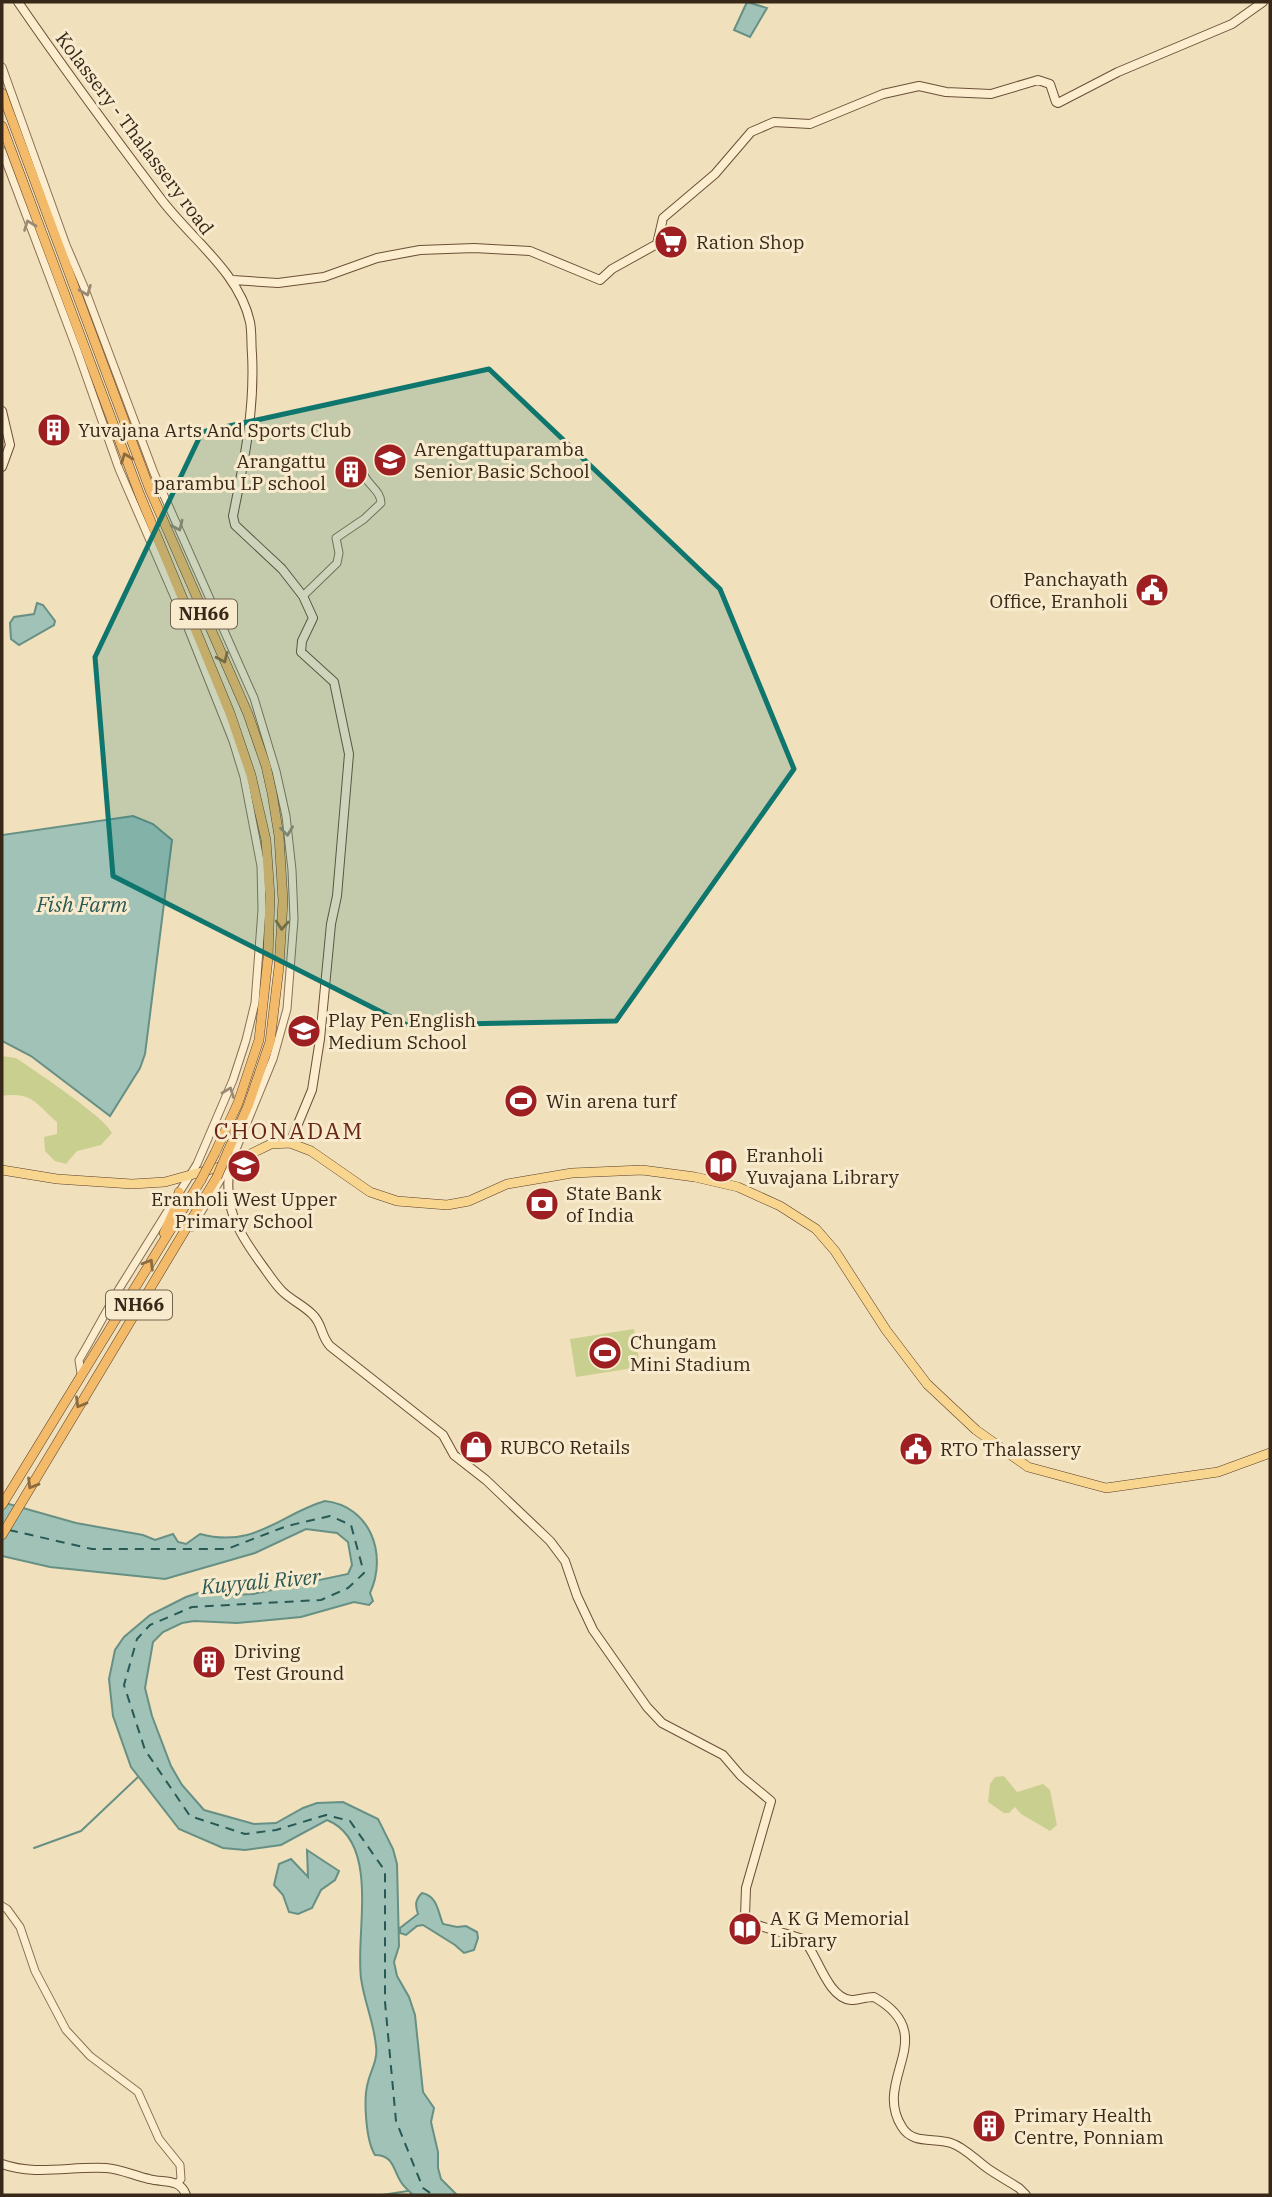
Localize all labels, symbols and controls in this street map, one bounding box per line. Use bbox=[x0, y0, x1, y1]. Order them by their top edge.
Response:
street label: Kolassery - Thalassery road bbox=[51, 27, 219, 239]
one-way arrow bbox=[23, 219, 37, 231]
supermarket icon: Ration Shop bbox=[652, 223, 690, 261]
place label: Ration Shop bbox=[696, 230, 804, 254]
one-way arrow bbox=[77, 285, 91, 297]
building icon: Yuvajana Arts And Sports Club bbox=[35, 411, 73, 449]
place label: Yuvajana Arts And Sports Club bbox=[78, 418, 351, 442]
place label: Arengattuparamba Senior Basic School bbox=[414, 437, 590, 483]
school or university icon: Arengattuparamba Senior Basic School bbox=[371, 441, 409, 479]
place label: Arangattu parambu LP school bbox=[154, 449, 326, 495]
one-way arrow bbox=[120, 452, 134, 464]
building icon: Arangattu parambu LP school bbox=[332, 453, 370, 491]
one-way arrow bbox=[169, 519, 183, 531]
place label: Panchayath Office, Eranholi bbox=[990, 567, 1128, 613]
public building icon: Panchayath Office, Eranholi bbox=[1133, 571, 1171, 609]
road number: NH66 bbox=[171, 600, 237, 628]
one-way arrow bbox=[215, 651, 229, 664]
one-way arrow bbox=[280, 825, 295, 837]
water label: Fish Farm bbox=[35, 890, 128, 918]
one-way arrow bbox=[275, 920, 290, 931]
place label: Play Pen English Medium School bbox=[328, 1008, 476, 1054]
school or university icon: Play Pen English Medium School bbox=[285, 1012, 323, 1050]
sports icon: Win arena turf bbox=[502, 1082, 540, 1120]
one-way arrow bbox=[220, 1086, 234, 1098]
place label: Win arena turf bbox=[546, 1089, 678, 1113]
district label: CHONADAM bbox=[214, 1115, 364, 1145]
place label: Eranholi Yuvajana Library bbox=[746, 1143, 900, 1189]
school or university icon: Eranholi West Upper Primary School bbox=[225, 1147, 263, 1185]
library icon: Eranholi Yuvajana Library bbox=[702, 1147, 740, 1185]
place label: State Bank of India bbox=[566, 1181, 662, 1227]
bank icon: State Bank of India bbox=[523, 1185, 561, 1223]
place label: Eranholi West Upper Primary School bbox=[151, 1187, 337, 1233]
one-way arrow bbox=[141, 1259, 154, 1272]
road number: NH66 bbox=[106, 1290, 172, 1320]
place label: Chungam Mini Stadium bbox=[630, 1330, 751, 1376]
sports icon: Chungam Mini Stadium bbox=[586, 1334, 624, 1372]
one-way arrow bbox=[76, 1395, 89, 1408]
shop icon: RUBCO Retails bbox=[457, 1428, 495, 1466]
public building icon: RTO Thalassery bbox=[897, 1430, 935, 1468]
place label: RUBCO Retails bbox=[500, 1435, 630, 1459]
place label: RTO Thalassery bbox=[940, 1437, 1082, 1461]
one-way arrow bbox=[27, 1477, 40, 1490]
water label: Kuyyali River bbox=[199, 1562, 323, 1600]
place label: Driving Test Ground bbox=[234, 1639, 344, 1685]
building icon: Driving Test Ground bbox=[190, 1643, 228, 1681]
place label: A K G Memorial Library bbox=[770, 1906, 910, 1952]
library icon: A K G Memorial Library bbox=[726, 1910, 764, 1948]
place label: Primary Health Centre, Ponniam bbox=[1014, 2103, 1164, 2149]
building icon: Primary Health Centre, Ponniam bbox=[970, 2107, 1008, 2145]

